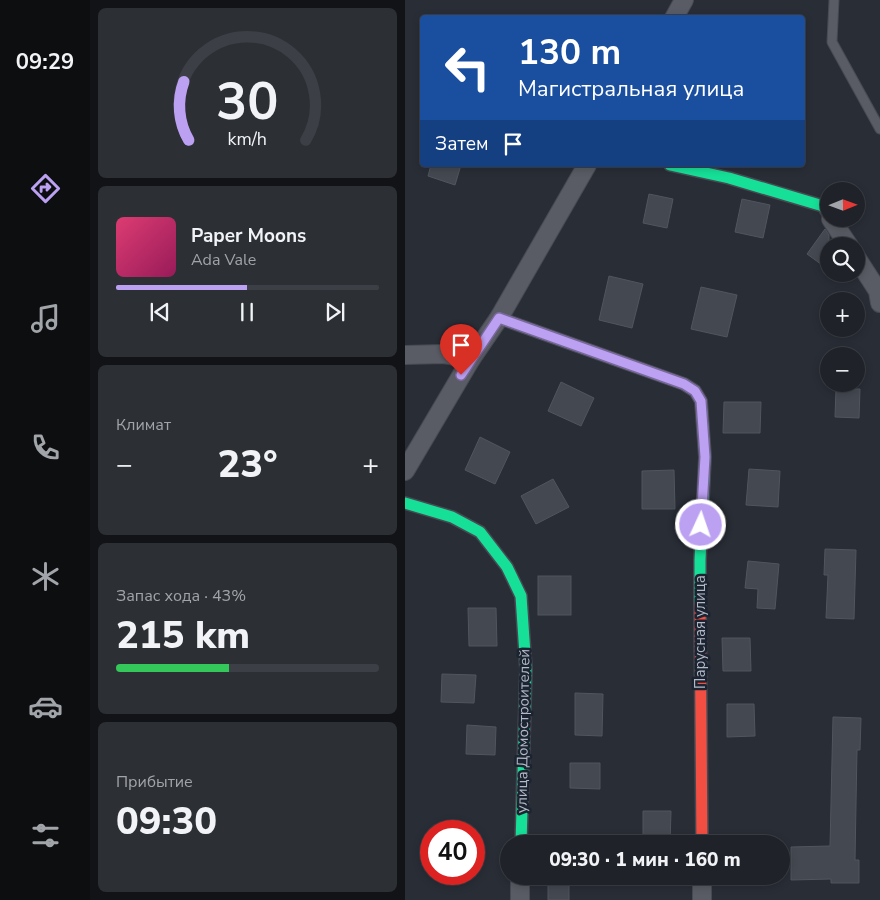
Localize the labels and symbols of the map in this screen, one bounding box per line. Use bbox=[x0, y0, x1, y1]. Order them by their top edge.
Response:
north arrow bbox=[820, 182, 865, 228]
pin bbox=[440, 324, 482, 375]
position arrow bbox=[674, 498, 726, 550]
street label: Парусная улица bbox=[690, 575, 710, 689]
street label: улица Домостроителей bbox=[512, 649, 534, 813]
speed limit sign: 40 bbox=[420, 820, 485, 885]

